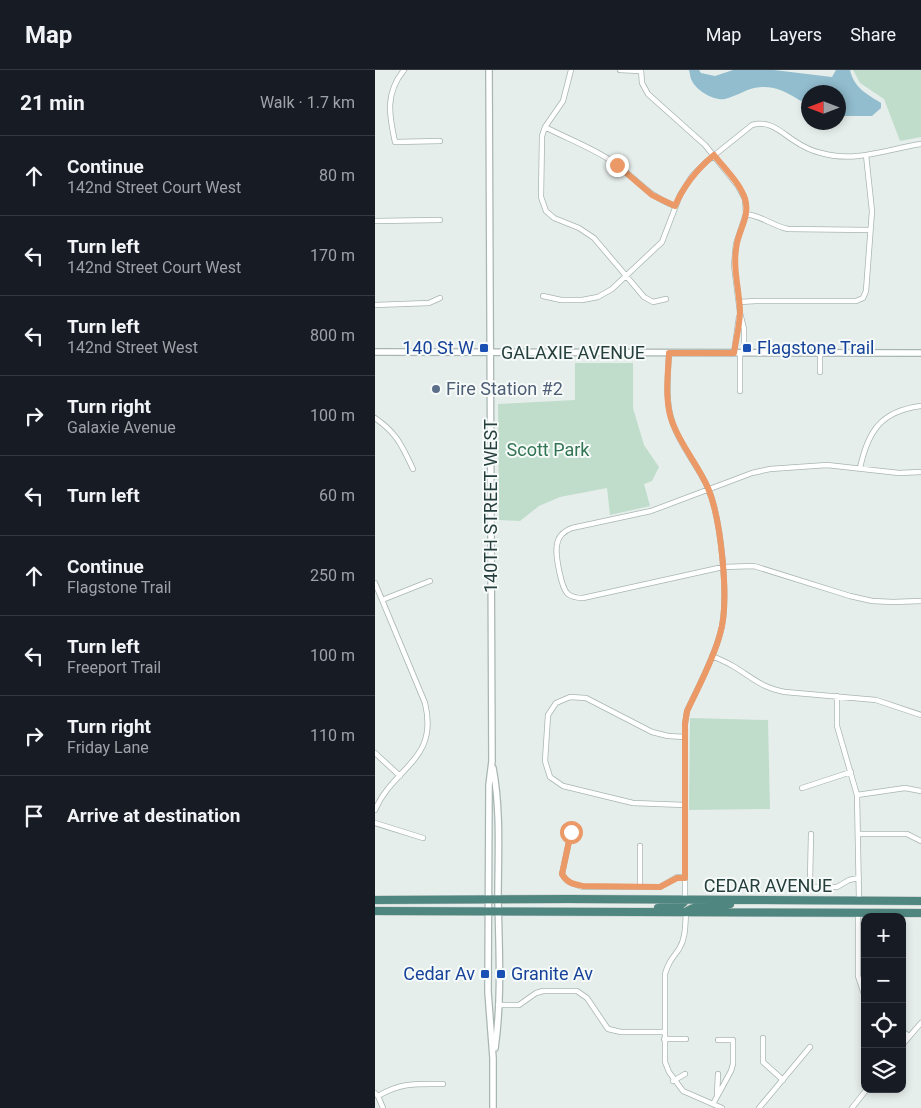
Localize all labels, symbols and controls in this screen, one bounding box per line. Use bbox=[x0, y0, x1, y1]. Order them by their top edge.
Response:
text: Map bbox=[25, 21, 72, 49]
text: Map bbox=[706, 24, 741, 45]
text: Layers bbox=[769, 24, 822, 45]
text: Share bbox=[850, 24, 896, 45]
north arrow bbox=[801, 85, 846, 130]
text: 21 min bbox=[20, 91, 85, 115]
text: Walk · 1.7 km bbox=[260, 93, 355, 112]
route end bbox=[606, 154, 629, 177]
text: Continue bbox=[67, 155, 144, 178]
icon: ahead bbox=[20, 162, 48, 190]
text: 80 m bbox=[319, 166, 355, 185]
text: 142nd Street Court West bbox=[67, 178, 241, 197]
text: Turn left bbox=[67, 235, 140, 258]
icon: left bbox=[20, 242, 48, 270]
text: 170 m bbox=[310, 246, 355, 265]
text: 142nd Street Court West bbox=[67, 258, 241, 277]
text: Turn left bbox=[67, 315, 140, 338]
icon: left bbox=[20, 322, 48, 350]
text: 800 m bbox=[310, 326, 355, 345]
place label: 140 St W bbox=[402, 337, 474, 358]
place label: Flagstone Trail bbox=[757, 337, 874, 358]
text: 142nd Street West bbox=[67, 338, 198, 357]
marker: 140 St W bbox=[478, 342, 490, 354]
street label: GALAXIE AVENUE bbox=[501, 342, 645, 363]
marker: Flagstone Trail bbox=[741, 342, 753, 354]
place label: Fire Station #2 bbox=[446, 378, 563, 399]
marker: Fire Station #2 bbox=[430, 383, 442, 395]
text: Turn right bbox=[67, 395, 151, 418]
icon: right bbox=[20, 402, 48, 430]
text: 100 m bbox=[310, 406, 355, 425]
text: Galaxie Avenue bbox=[67, 418, 176, 437]
street label: 140TH STREET WEST bbox=[480, 419, 501, 593]
park label: Scott Park bbox=[507, 439, 590, 460]
icon: left bbox=[20, 482, 48, 510]
text: Turn left bbox=[67, 484, 140, 507]
text: 60 m bbox=[319, 486, 355, 505]
text: Continue bbox=[67, 555, 144, 578]
icon: ahead bbox=[20, 562, 48, 590]
text: 250 m bbox=[310, 566, 355, 585]
text: Flagstone Trail bbox=[67, 578, 171, 597]
text: Turn left bbox=[67, 635, 140, 658]
icon: left bbox=[20, 642, 48, 670]
text: 100 m bbox=[310, 646, 355, 665]
text: Freeport Trail bbox=[67, 658, 161, 677]
text: Turn right bbox=[67, 715, 151, 738]
icon: right bbox=[20, 722, 48, 750]
text: 110 m bbox=[310, 726, 355, 745]
text: Friday Lane bbox=[67, 738, 149, 757]
icon: arrive bbox=[20, 802, 48, 830]
text: Arrive at destination bbox=[67, 804, 240, 827]
route start bbox=[560, 821, 583, 844]
street label: CEDAR AVENUE bbox=[704, 875, 832, 896]
map controls bbox=[861, 913, 906, 1093]
button: + bbox=[861, 913, 906, 958]
button: − bbox=[861, 958, 906, 1003]
place label: Cedar Av bbox=[403, 963, 475, 984]
place label: Granite Av bbox=[511, 963, 593, 984]
marker: Cedar Av bbox=[479, 968, 491, 980]
marker: Granite Av bbox=[495, 968, 507, 980]
button: locate bbox=[861, 1003, 906, 1048]
button: layers bbox=[861, 1048, 906, 1093]

